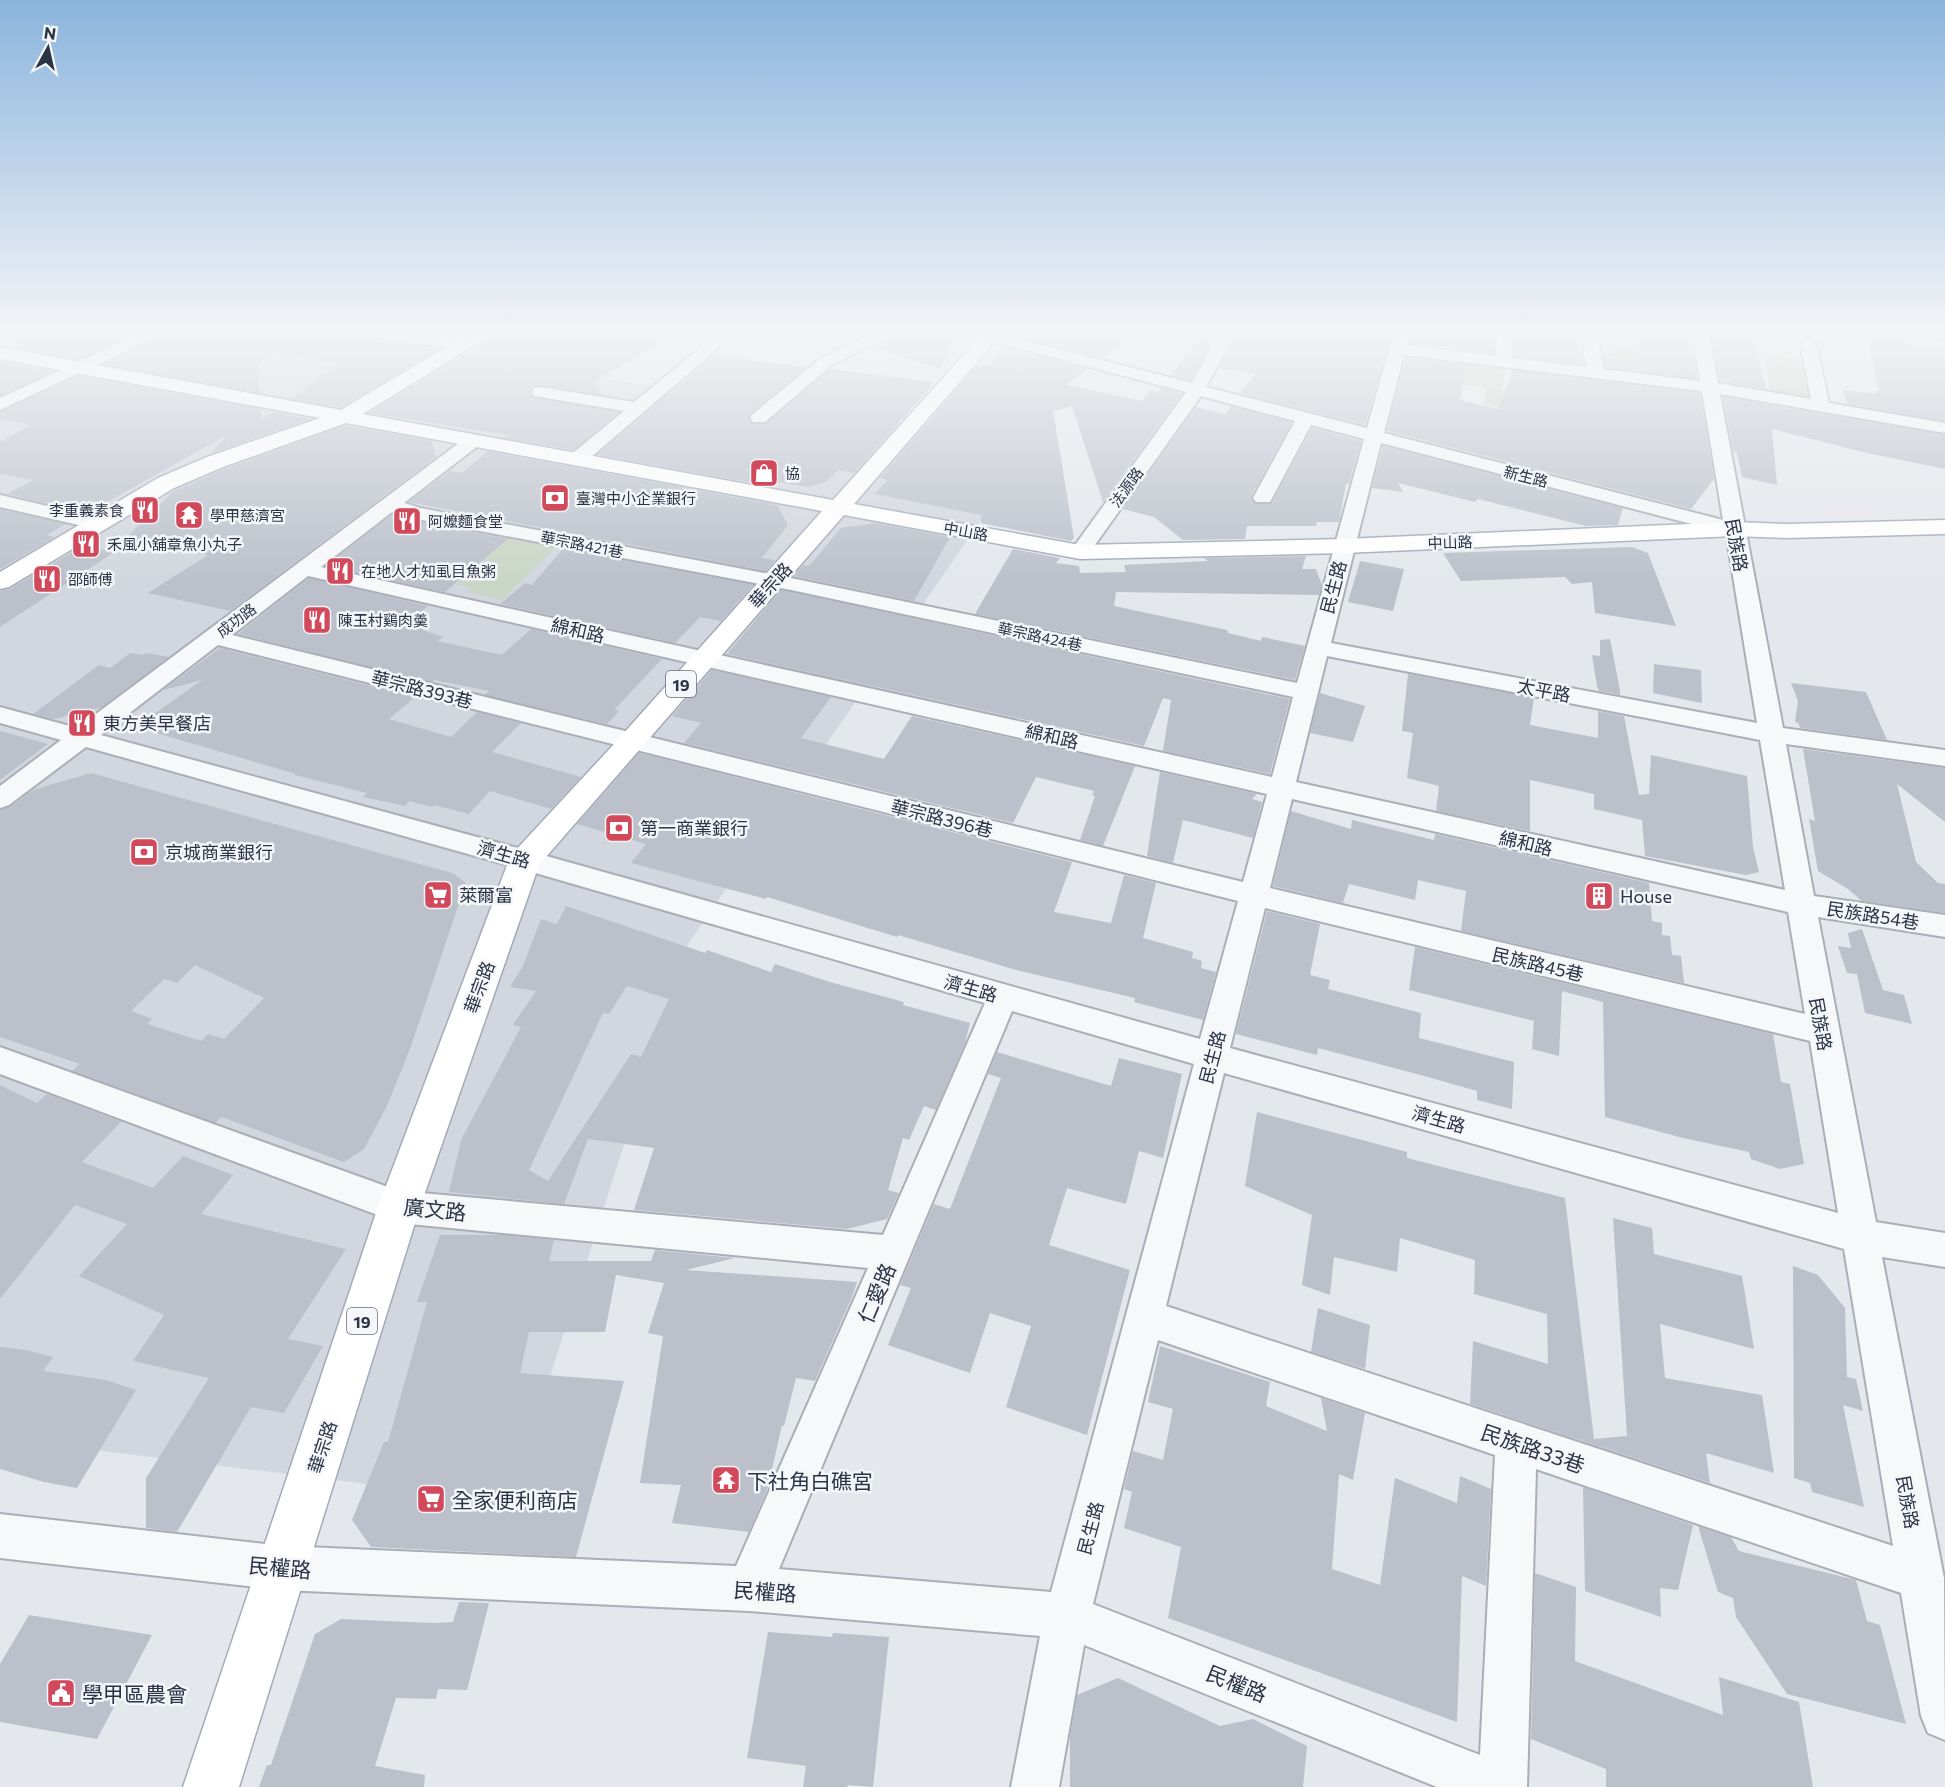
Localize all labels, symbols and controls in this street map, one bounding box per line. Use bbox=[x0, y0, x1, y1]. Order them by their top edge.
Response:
north arrow bbox=[18, 18, 78, 78]
text: N bbox=[43, 22, 57, 43]
shop icon: 協 bbox=[748, 457, 780, 489]
street label: 新生路 bbox=[1502, 462, 1550, 490]
place label: 協 bbox=[785, 464, 800, 482]
street label: 法源路 bbox=[1105, 464, 1147, 510]
bank icon: 臺灣中小企業銀行 bbox=[539, 482, 571, 514]
place label: 臺灣中小企業銀行 bbox=[576, 489, 696, 507]
restaurant icon: 李重義素食 bbox=[129, 494, 161, 526]
temple icon: 學甲慈濟宮 bbox=[173, 499, 205, 531]
place label: 李重義素食 bbox=[49, 501, 124, 519]
restaurant icon: 阿嬤麵食堂 bbox=[391, 505, 423, 537]
place label: 學甲慈濟宮 bbox=[210, 506, 285, 524]
place label: 阿嬤麵食堂 bbox=[428, 512, 503, 530]
street label: 民族路 bbox=[1721, 517, 1753, 573]
street label: 中山路 bbox=[942, 518, 990, 544]
street label: 華宗路421巷 bbox=[539, 527, 625, 561]
restaurant icon: 禾風小舖章魚小丸子 bbox=[70, 528, 102, 560]
street label: 中山路 bbox=[1427, 532, 1473, 552]
place label: 禾風小舖章魚小丸子 bbox=[107, 535, 242, 553]
restaurant icon: 在地人才知虱目魚粥 bbox=[324, 555, 356, 587]
street label: 華宗路 bbox=[744, 558, 796, 612]
street label: 民生路 bbox=[1315, 558, 1351, 616]
place label: 在地人才知虱目魚粥 bbox=[361, 562, 496, 580]
restaurant icon: 邵師傅 bbox=[31, 563, 63, 595]
place label: 邵師傅 bbox=[68, 570, 113, 588]
street label: 成功路 bbox=[213, 599, 259, 641]
restaurant icon: 陳玉村鷄肉羮 bbox=[301, 604, 333, 636]
place label: 陳玉村鷄肉羮 bbox=[338, 611, 428, 629]
street label: 綿和路 bbox=[549, 613, 607, 647]
street label: 華宗路424巷 bbox=[996, 618, 1084, 654]
street label: 華宗路393巷 bbox=[369, 666, 475, 712]
road number: 19 bbox=[666, 671, 696, 697]
street label: 太平路 bbox=[1515, 674, 1573, 706]
restaurant icon: 東方美早餐店 bbox=[66, 707, 98, 739]
place label: 東方美早餐店 bbox=[103, 712, 211, 734]
street label: 綿和路 bbox=[1023, 719, 1081, 753]
street label: 華宗路396巷 bbox=[889, 795, 995, 841]
bank icon: 第一商業銀行 bbox=[603, 812, 635, 844]
place label: 第一商業銀行 bbox=[640, 817, 748, 839]
street label: 綿和路 bbox=[1497, 826, 1555, 860]
bank icon: 京城商業銀行 bbox=[128, 836, 160, 868]
street label: 濟生路 bbox=[475, 836, 533, 872]
place label: 京城商業銀行 bbox=[165, 841, 273, 863]
supermarket icon: 萊爾富 bbox=[422, 879, 454, 911]
building icon: House bbox=[1583, 880, 1615, 912]
place label: 萊爾富 bbox=[459, 884, 513, 906]
place label: House bbox=[1620, 885, 1672, 907]
street label: 民族路54巷 bbox=[1825, 897, 1921, 933]
street label: 民族路45巷 bbox=[1490, 943, 1586, 985]
street label: 華宗路 bbox=[459, 958, 499, 1016]
street label: 濟生路 bbox=[942, 970, 1000, 1006]
street label: 民族路 bbox=[1805, 996, 1837, 1052]
street label: 民生路 bbox=[1194, 1028, 1230, 1086]
street label: 濟生路 bbox=[1410, 1101, 1468, 1137]
street label: 廣文路 bbox=[402, 1193, 468, 1225]
street label: 仁愛路 bbox=[852, 1259, 900, 1327]
road number: 19 bbox=[347, 1308, 377, 1334]
street label: 華宗路 bbox=[303, 1418, 341, 1476]
street label: 民族路33巷 bbox=[1478, 1419, 1588, 1477]
temple icon: 下社角白礁宮 bbox=[710, 1464, 742, 1496]
place label: 下社角白礁宮 bbox=[747, 1468, 873, 1493]
street label: 民族路 bbox=[1892, 1474, 1924, 1530]
supermarket icon: 全家便利商店 bbox=[415, 1483, 447, 1515]
place label: 全家便利商店 bbox=[452, 1487, 578, 1512]
street label: 民生路 bbox=[1072, 1499, 1108, 1557]
street label: 民權路 bbox=[248, 1552, 312, 1582]
street label: 民權路 bbox=[733, 1576, 797, 1606]
street label: 民權路 bbox=[1203, 1660, 1271, 1706]
public building icon: 學甲區農會 bbox=[45, 1677, 77, 1709]
place label: 學甲區農會 bbox=[82, 1681, 187, 1706]

